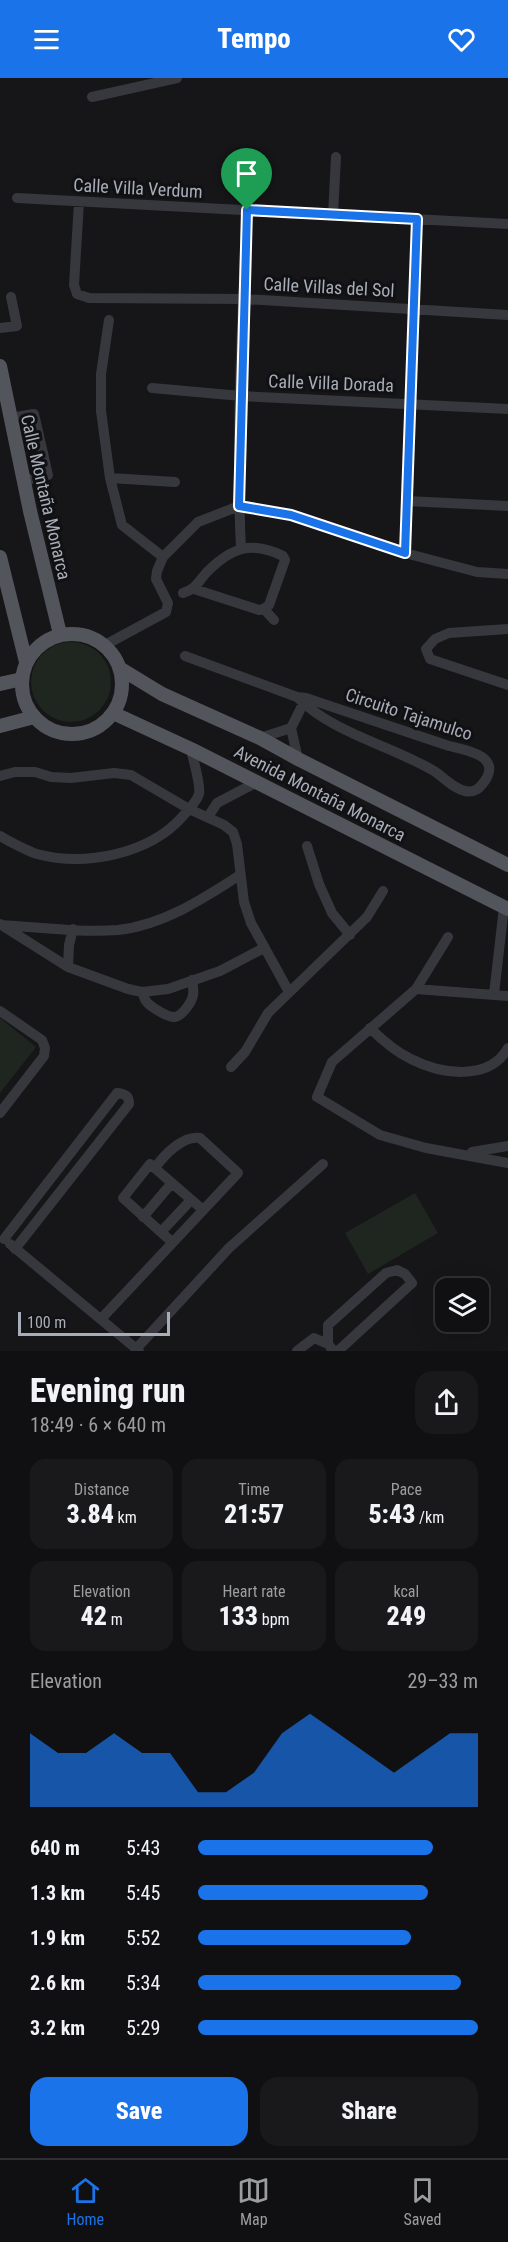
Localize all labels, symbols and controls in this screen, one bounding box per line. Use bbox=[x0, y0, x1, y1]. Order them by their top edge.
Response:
icon: menu bbox=[30, 23, 63, 56]
text: Tempo bbox=[217, 23, 291, 55]
icon: heart bbox=[445, 23, 478, 56]
pin bbox=[221, 148, 272, 210]
icon: arrive bbox=[230, 157, 263, 190]
street label: Calle Villa Verdum bbox=[73, 174, 203, 202]
street label: Calle Villas del Sol bbox=[263, 273, 395, 301]
street label: Calle Villa Dorada bbox=[268, 370, 394, 396]
street label: Calle Montaña Monarca bbox=[17, 412, 75, 582]
street label: Circuito Tajamulco bbox=[343, 684, 475, 744]
street label: Avenida Montaña Monarca bbox=[231, 741, 409, 845]
map controls bbox=[435, 1278, 489, 1332]
button: layers bbox=[435, 1278, 489, 1332]
scale bar bbox=[18, 1309, 170, 1336]
text: 100 m bbox=[27, 1313, 66, 1332]
text: Evening run bbox=[30, 1371, 186, 1410]
button: share bbox=[415, 1371, 478, 1434]
text: 18:49 · 6 × 640 m bbox=[30, 1413, 166, 1437]
text: Distance bbox=[74, 1480, 129, 1499]
text: Time bbox=[238, 1480, 270, 1499]
text: Pace bbox=[391, 1480, 422, 1499]
text: 3.84 bbox=[67, 1499, 114, 1529]
text: 21:57 bbox=[224, 1499, 284, 1529]
text: 5:43 bbox=[368, 1499, 415, 1529]
text: km bbox=[114, 1508, 137, 1527]
text: /km bbox=[415, 1508, 444, 1527]
text: Elevation bbox=[73, 1582, 130, 1601]
text: Heart rate bbox=[222, 1582, 286, 1601]
text: kcal bbox=[393, 1582, 419, 1601]
text: 42 bbox=[81, 1601, 107, 1631]
text: 133 bbox=[218, 1601, 258, 1631]
text: 249 bbox=[386, 1601, 426, 1631]
text: m bbox=[107, 1610, 123, 1629]
text: bpm bbox=[258, 1610, 290, 1629]
text: Elevation bbox=[30, 1669, 102, 1693]
text: 29–33 m bbox=[407, 1669, 478, 1693]
text: 640 m bbox=[30, 1836, 80, 1860]
text: 5:43 bbox=[126, 1836, 160, 1860]
text: 1.3 km bbox=[30, 1881, 85, 1905]
text: 5:45 bbox=[126, 1881, 160, 1905]
text: 1.9 km bbox=[30, 1926, 85, 1950]
text: 5:52 bbox=[126, 1926, 160, 1950]
text: 2.6 km bbox=[30, 1971, 85, 1995]
text: 5:34 bbox=[126, 1971, 160, 1995]
text: 3.2 km bbox=[30, 2016, 85, 2040]
text: 5:29 bbox=[126, 2016, 160, 2040]
button: Save bbox=[30, 2077, 248, 2146]
button: Share bbox=[260, 2077, 478, 2146]
tab: Home bbox=[67, 2174, 104, 2229]
tab: Map bbox=[237, 2174, 270, 2229]
tab: Saved bbox=[403, 2174, 441, 2229]

